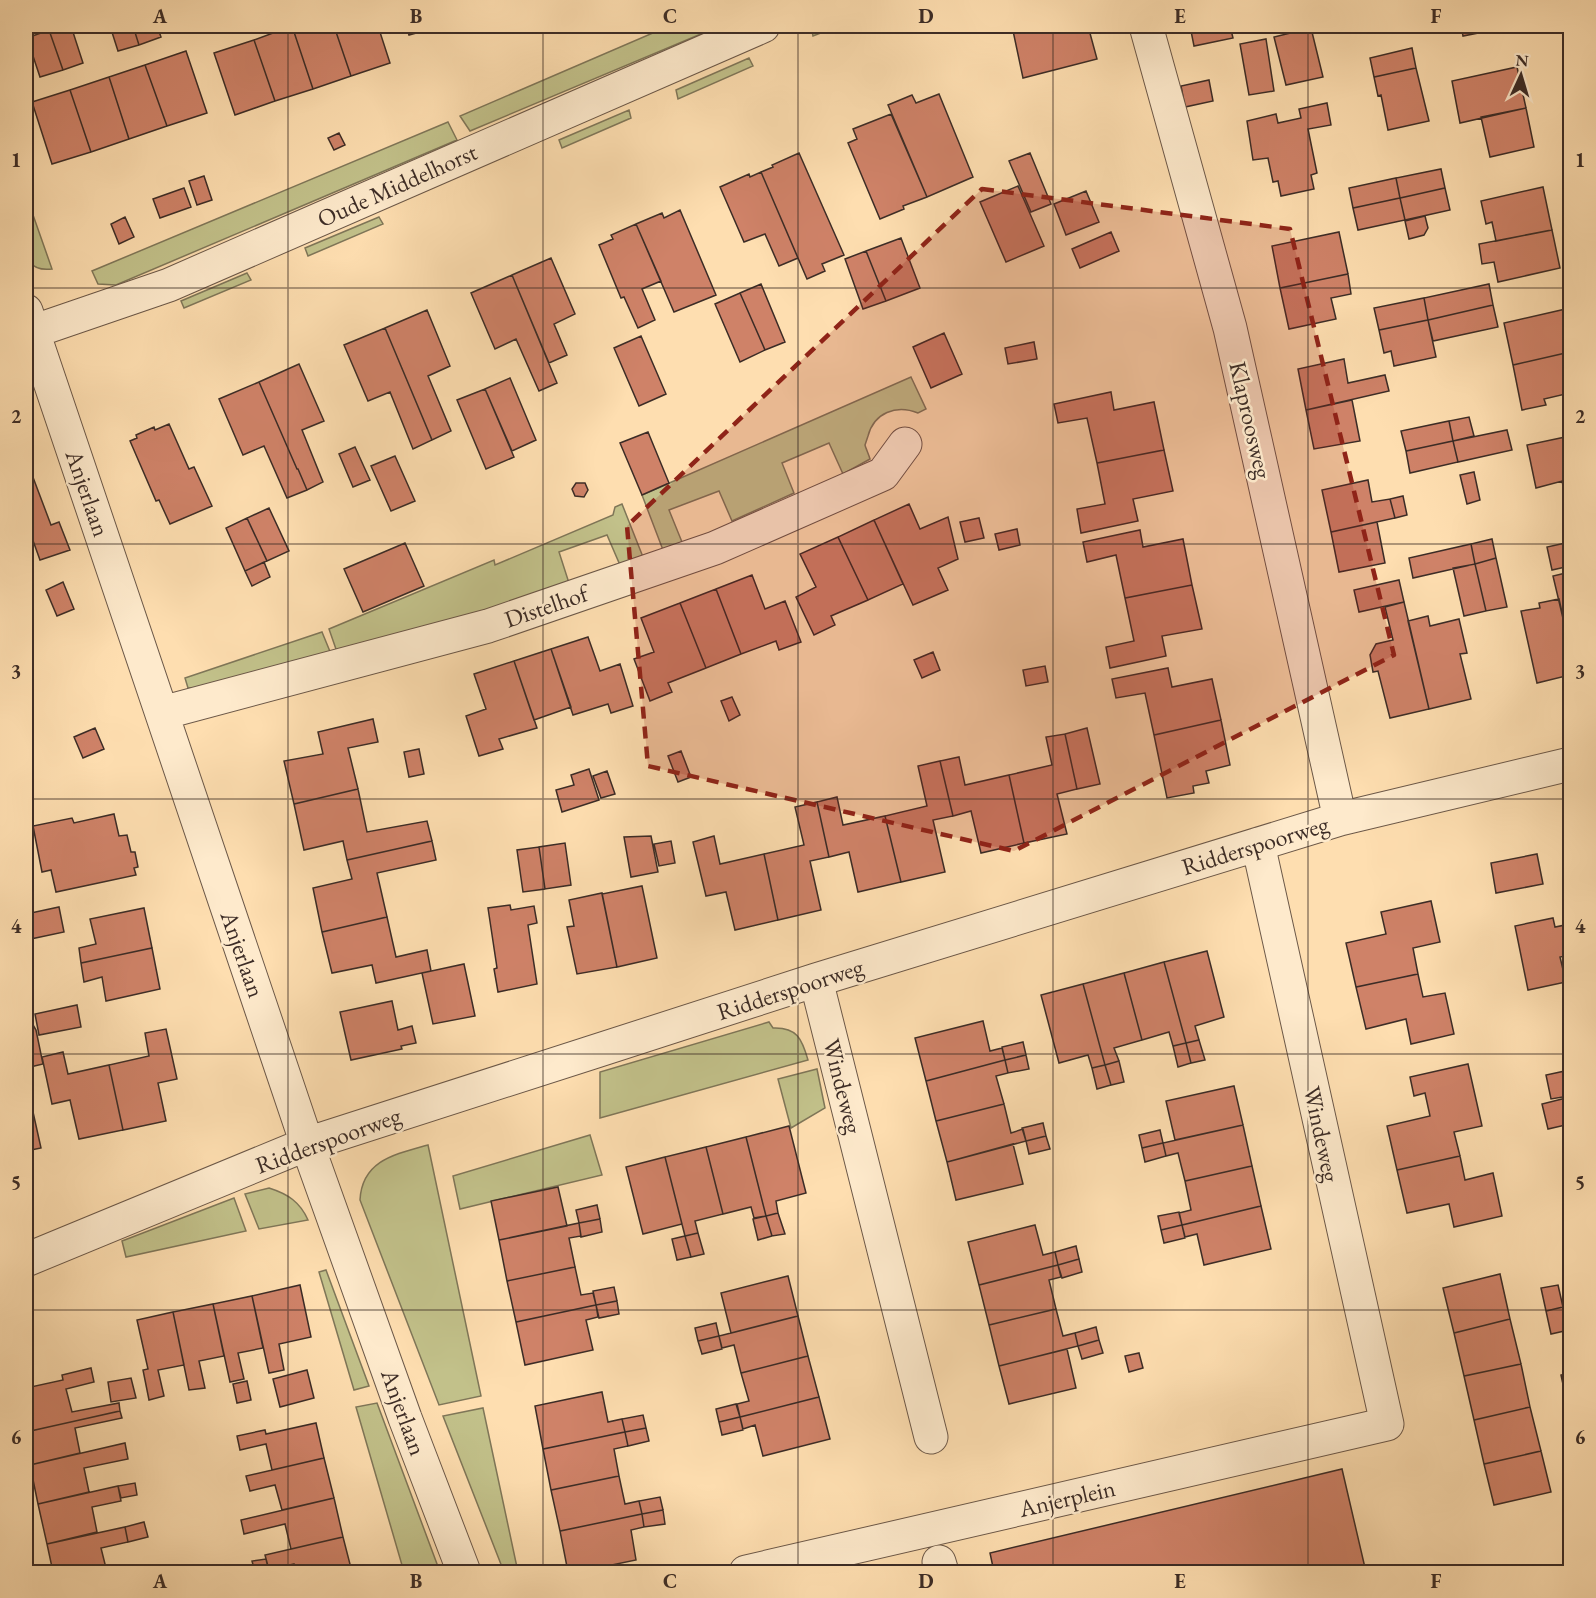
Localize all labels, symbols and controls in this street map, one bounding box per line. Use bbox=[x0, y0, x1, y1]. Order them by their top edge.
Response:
text: A bbox=[152, 3, 168, 29]
text: B bbox=[410, 3, 422, 29]
text: C bbox=[663, 3, 677, 29]
text: D bbox=[918, 3, 934, 29]
text: E bbox=[1174, 3, 1186, 29]
text: F bbox=[1431, 3, 1442, 29]
north arrow bbox=[1491, 45, 1551, 105]
text: N bbox=[1515, 50, 1529, 71]
street label: Oude Middelhorst bbox=[312, 136, 482, 234]
text: 1 bbox=[11, 147, 21, 173]
text: 1 bbox=[1575, 147, 1585, 173]
street label: Klaproosweg bbox=[1222, 358, 1280, 482]
text: 2 bbox=[11, 403, 22, 429]
text: 2 bbox=[1575, 403, 1586, 429]
street label: Anjerlaan bbox=[58, 445, 117, 541]
street label: Distelhof bbox=[500, 576, 595, 635]
text: 3 bbox=[11, 658, 21, 684]
text: 3 bbox=[1575, 658, 1585, 684]
street label: Ridderspoorweg bbox=[1178, 808, 1333, 882]
street label: Anjerlaan bbox=[213, 906, 272, 1002]
text: 4 bbox=[11, 913, 22, 939]
text: 4 bbox=[1575, 913, 1586, 939]
street label: Ridderspoorweg bbox=[713, 951, 868, 1027]
street label: Windeweg bbox=[816, 1035, 870, 1137]
street label: Windeweg bbox=[1297, 1083, 1347, 1185]
street label: Ridderspoorweg bbox=[251, 1099, 405, 1181]
text: 5 bbox=[11, 1169, 21, 1195]
text: 5 bbox=[1575, 1169, 1585, 1195]
street label: Anjerlaan bbox=[374, 1364, 434, 1460]
text: 6 bbox=[11, 1424, 22, 1450]
text: 6 bbox=[1575, 1424, 1586, 1450]
street label: Anjerplein bbox=[1015, 1472, 1118, 1524]
text: A bbox=[152, 1568, 168, 1594]
text: B bbox=[410, 1568, 422, 1594]
text: C bbox=[663, 1568, 677, 1594]
text: D bbox=[918, 1568, 934, 1594]
text: E bbox=[1174, 1568, 1186, 1594]
text: F bbox=[1431, 1568, 1442, 1594]

